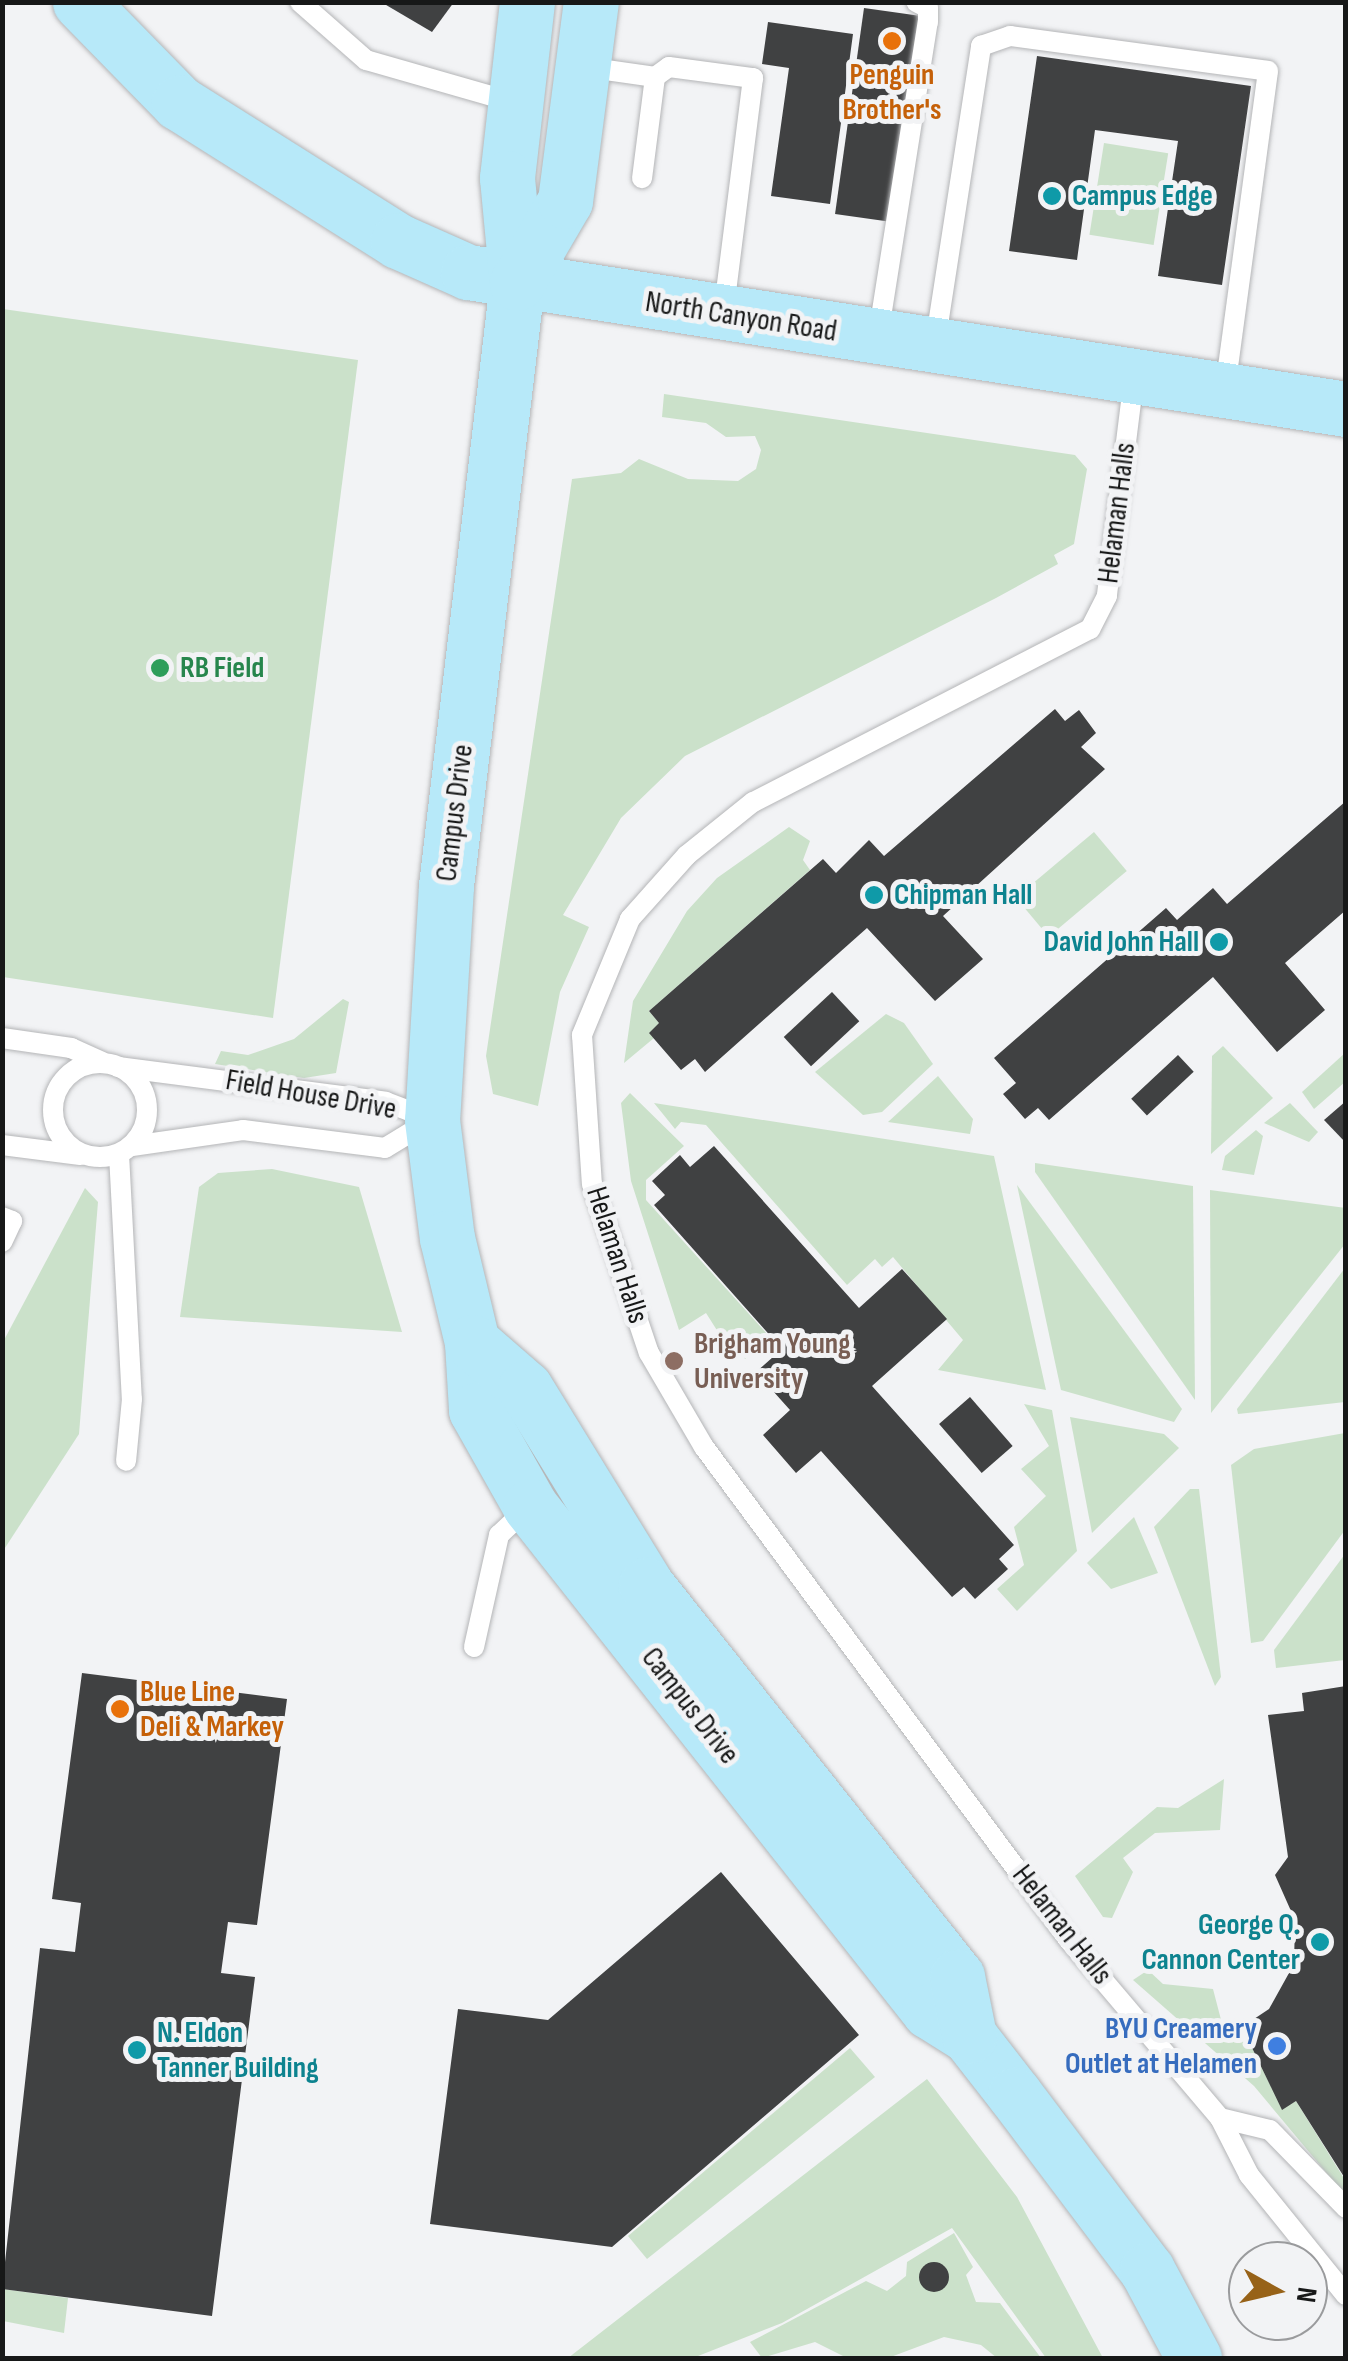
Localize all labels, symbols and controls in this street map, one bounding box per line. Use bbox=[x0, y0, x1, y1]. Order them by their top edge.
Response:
marker: Penguin Brother's bbox=[881, 30, 903, 52]
place label: Penguin Brother's bbox=[843, 57, 941, 128]
place label: Campus Edge bbox=[1072, 178, 1213, 214]
marker: Campus Edge bbox=[1041, 185, 1063, 207]
street label: North Canyon Road bbox=[643, 284, 839, 350]
street label: Helaman Halls bbox=[1091, 441, 1143, 585]
place label: RB Field bbox=[180, 650, 264, 686]
marker: RB Field bbox=[149, 657, 171, 679]
street label: Campus Drive bbox=[429, 742, 481, 884]
place label: Chipman Hall bbox=[894, 877, 1032, 913]
marker: Chipman Hall bbox=[863, 884, 885, 906]
place label: David John Hall bbox=[1043, 924, 1199, 960]
marker: David John Hall bbox=[1208, 931, 1230, 953]
street label: Field House Drive bbox=[223, 1062, 399, 1128]
street label: Helaman Halls bbox=[578, 1182, 656, 1328]
place label: Brigham Young University bbox=[694, 1326, 851, 1396]
marker: Brigham Young University bbox=[663, 1350, 685, 1372]
street label: Campus Drive bbox=[633, 1641, 747, 1771]
place label: Blue Line Deli & Markey bbox=[140, 1674, 284, 1744]
marker: Blue Line Deli & Markey bbox=[109, 1698, 131, 1720]
street label: Helaman Halls bbox=[1004, 1858, 1120, 1992]
place label: George Q. Cannon Center bbox=[1142, 1907, 1300, 1978]
marker: George Q. Cannon Center bbox=[1309, 1931, 1331, 1953]
place label: BYU Creamery Outlet at Helamen bbox=[1065, 2011, 1257, 2082]
place label: N. Eldon Tanner Building bbox=[157, 2015, 319, 2086]
marker: BYU Creamery Outlet at Helamen bbox=[1266, 2035, 1288, 2057]
marker: N. Eldon Tanner Building bbox=[126, 2039, 148, 2061]
north arrow bbox=[1228, 2241, 1328, 2341]
text: N bbox=[1289, 2285, 1324, 2305]

